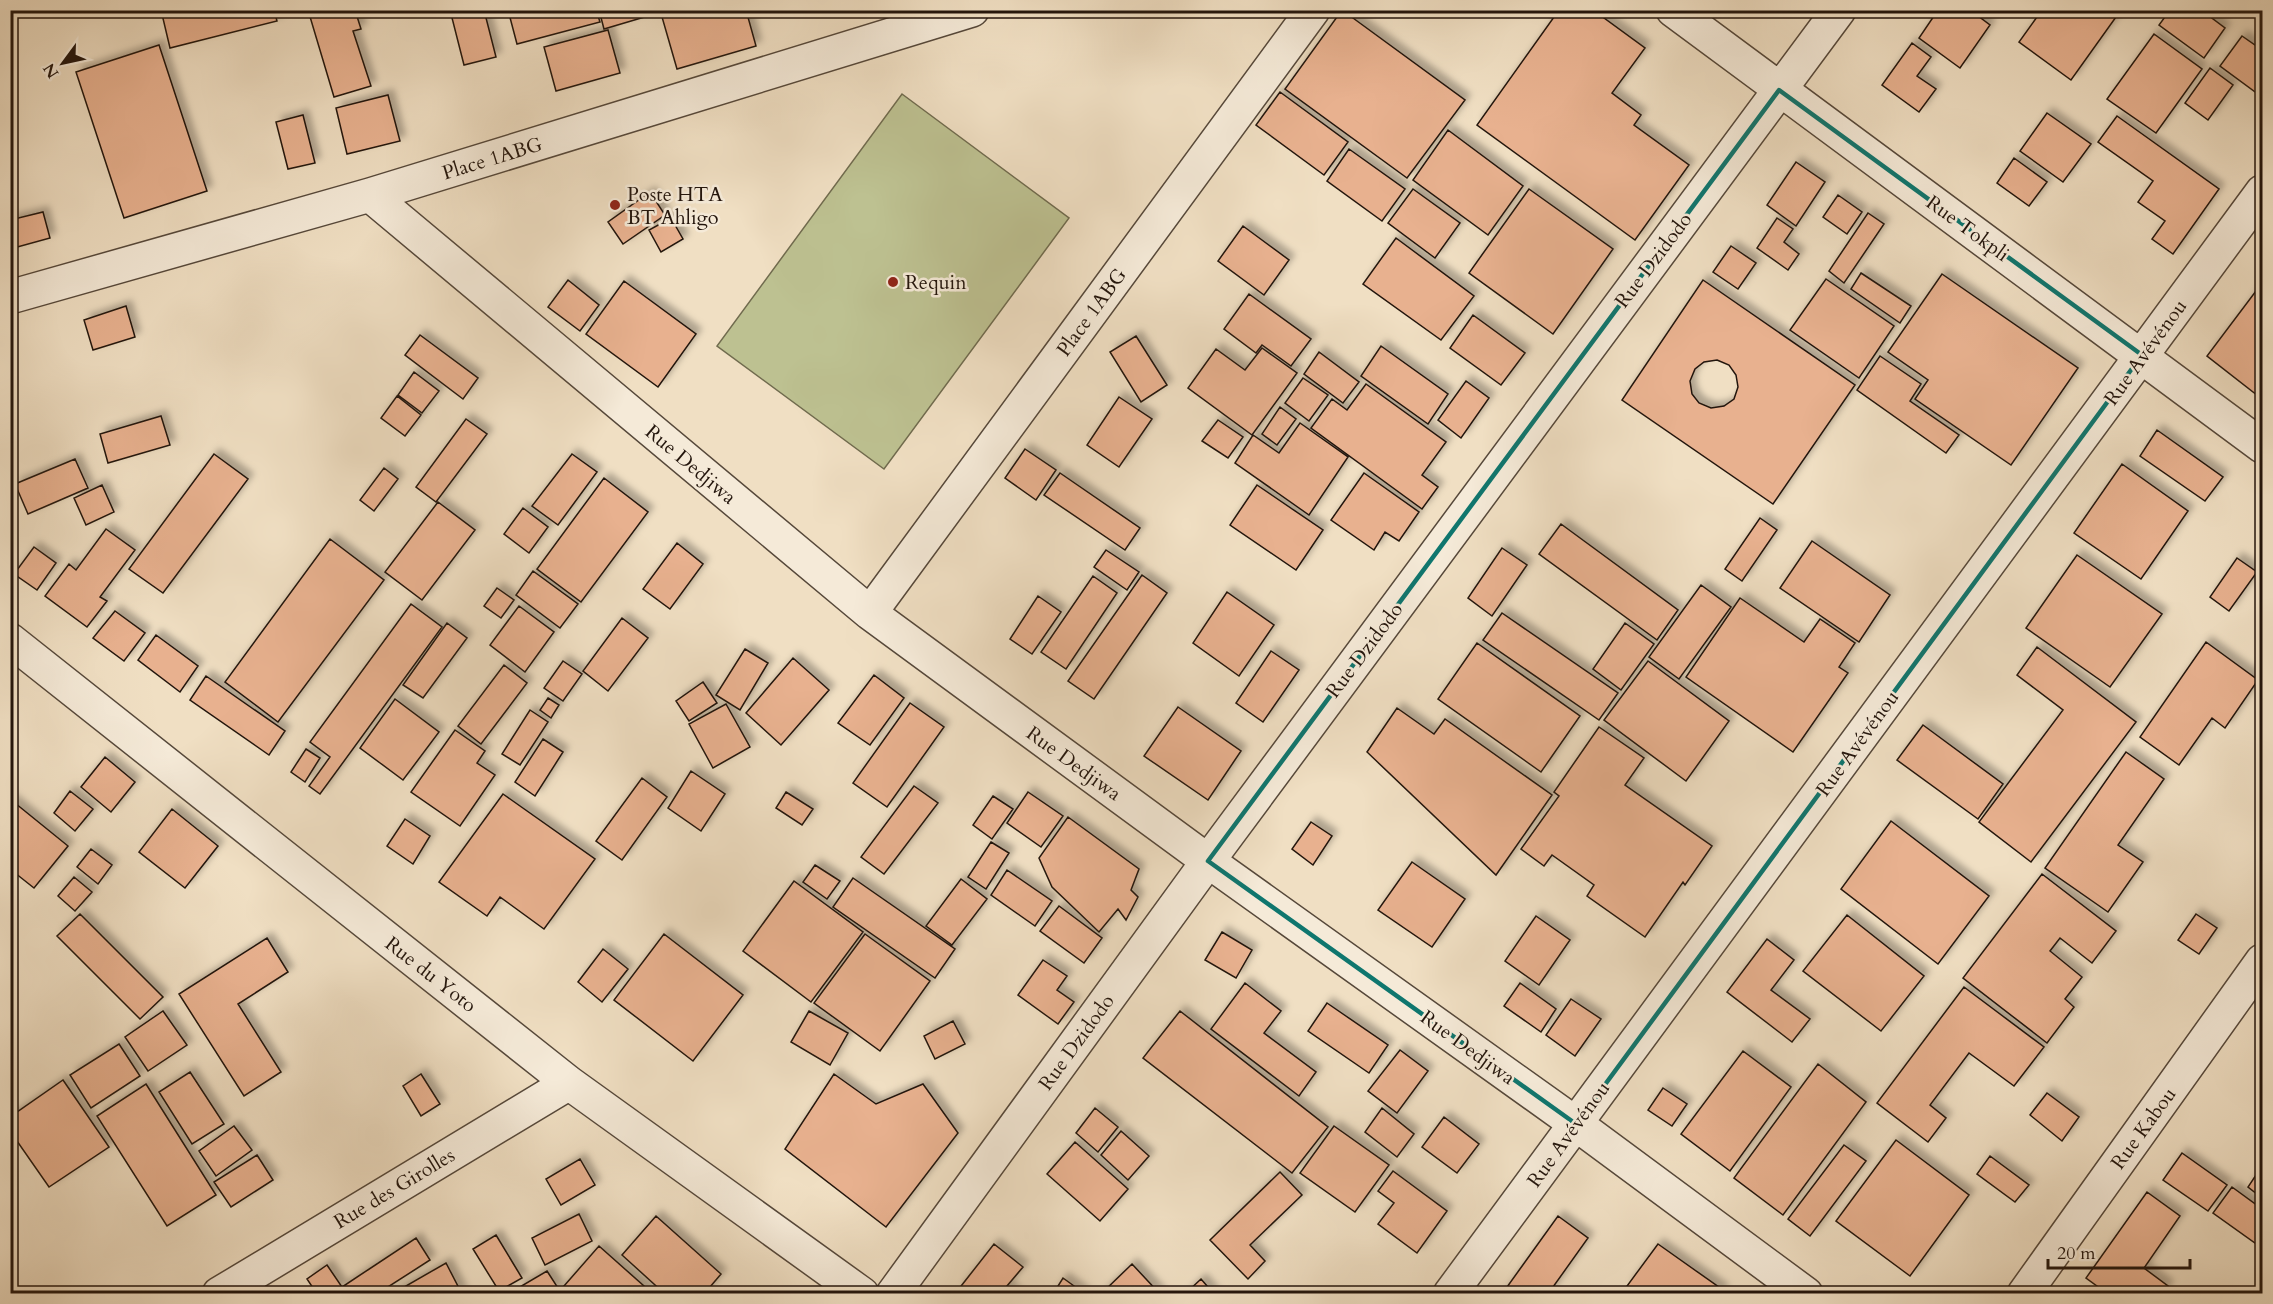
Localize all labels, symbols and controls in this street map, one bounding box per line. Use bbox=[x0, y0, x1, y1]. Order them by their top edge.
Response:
north arrow bbox=[33, 33, 93, 93]
text: N bbox=[38, 59, 64, 82]
street label: Place 1ABG bbox=[439, 130, 546, 186]
place label: Poste HTA BT Ahligo bbox=[627, 181, 723, 231]
street label: Rue Tokpli bbox=[1921, 189, 2015, 268]
marker: Poste HTA BT Ahligo bbox=[608, 198, 622, 212]
street label: Rue Dzidodo bbox=[1609, 207, 1698, 314]
street label: Place 1ABG bbox=[1050, 263, 1133, 362]
place label: Requin bbox=[905, 269, 967, 296]
marker: Requin bbox=[886, 275, 900, 289]
street label: Rue Avévénou bbox=[2098, 294, 2193, 411]
street label: Rue Dedjiwa bbox=[639, 418, 742, 511]
street label: Rue Dzidodo bbox=[1320, 597, 1409, 704]
street label: Rue Avévénou bbox=[1810, 685, 1905, 802]
street label: Rue Dedjiwa bbox=[1021, 720, 1127, 807]
street label: Rue du Yoto bbox=[379, 930, 482, 1019]
street label: Rue Dzidodo bbox=[1032, 988, 1121, 1096]
street label: Rue Dedjiwa bbox=[1415, 1004, 1521, 1091]
street label: Rue Avévénou bbox=[1521, 1076, 1616, 1193]
street label: Rue Kabou bbox=[2104, 1082, 2182, 1175]
street label: Rue des Girolles bbox=[329, 1142, 460, 1235]
scale bar bbox=[2048, 1232, 2190, 1270]
text: 20 m bbox=[2057, 1241, 2096, 1266]

